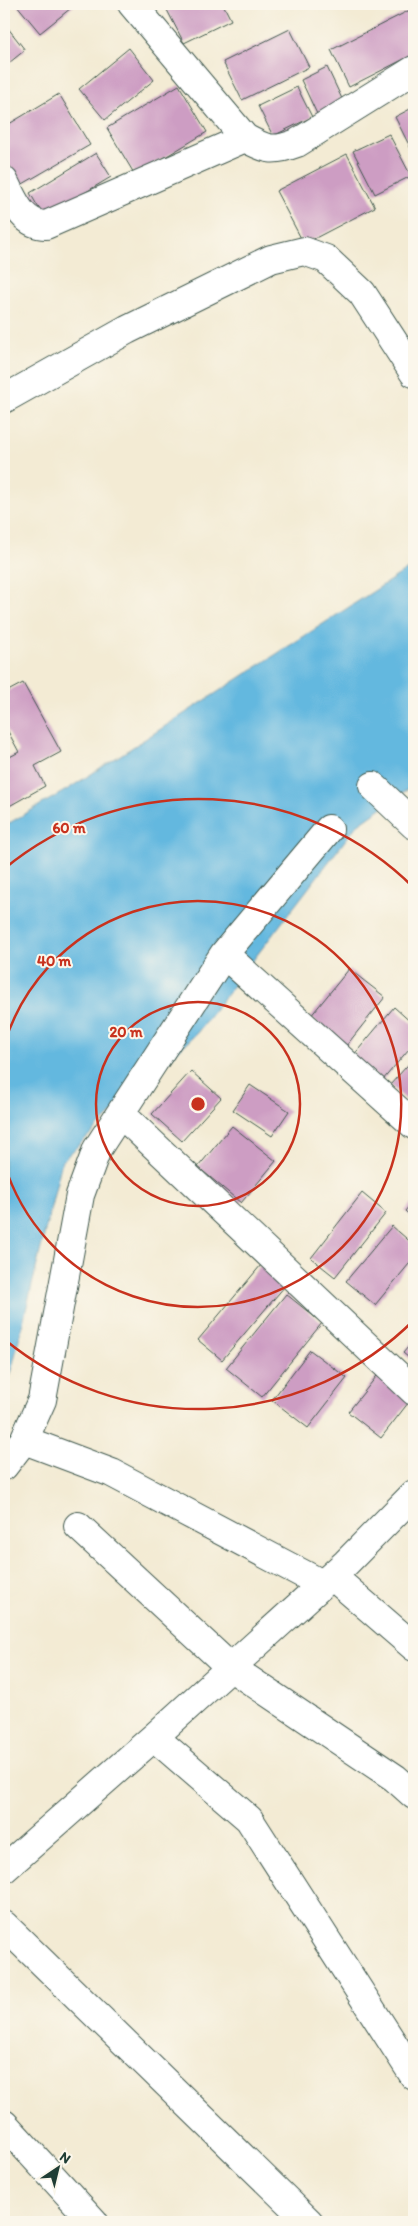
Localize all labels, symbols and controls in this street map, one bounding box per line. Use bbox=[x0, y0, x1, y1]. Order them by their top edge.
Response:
text: 60 m bbox=[52, 819, 86, 837]
text: 40 m bbox=[37, 952, 72, 970]
text: 20 m bbox=[109, 1023, 143, 1041]
centre of rings bbox=[189, 1095, 207, 1113]
north arrow bbox=[32, 2144, 82, 2194]
text: N bbox=[56, 2148, 74, 2167]

